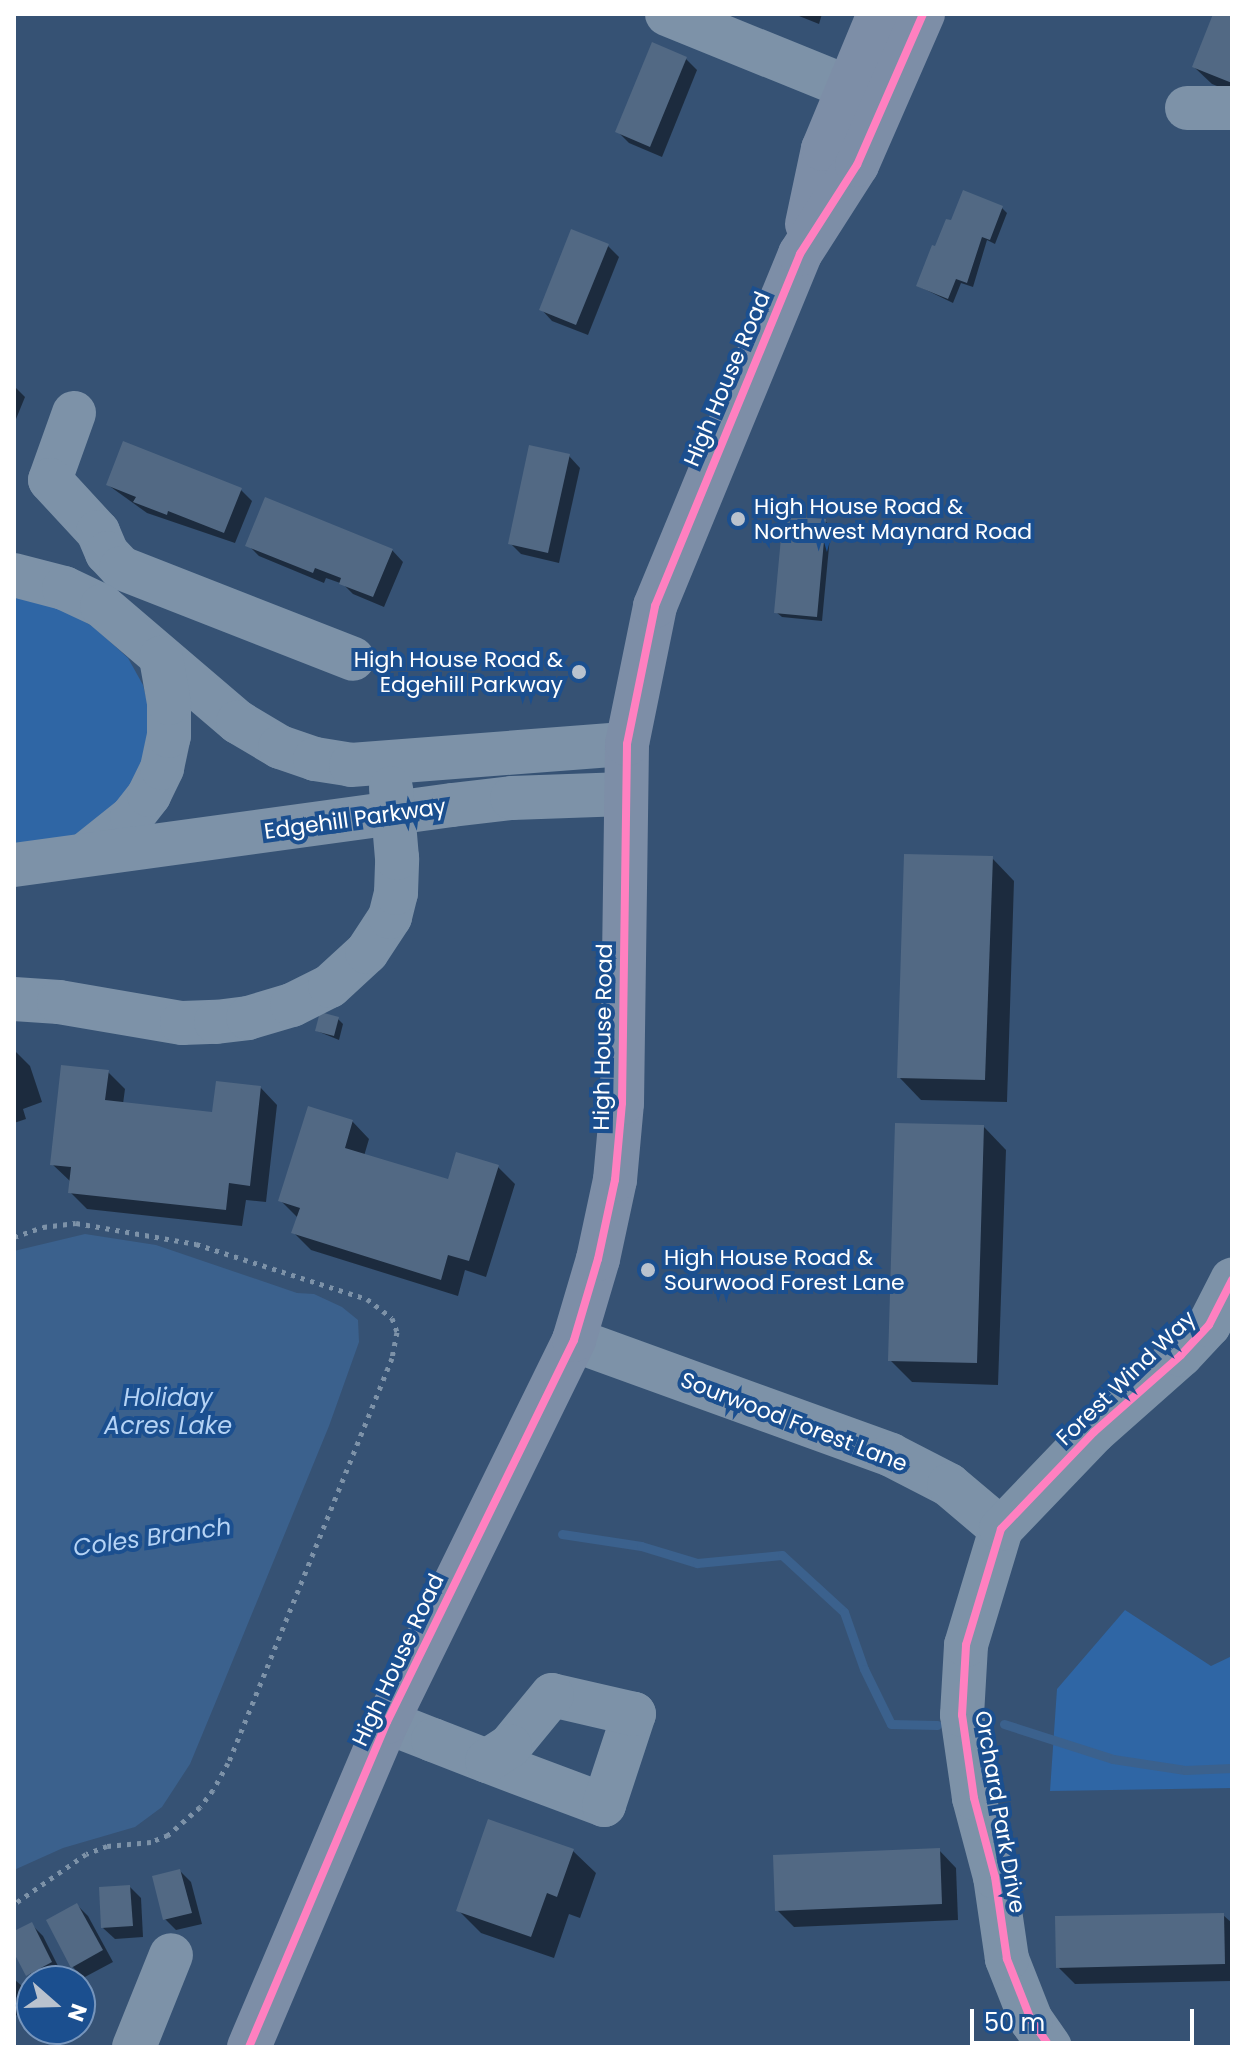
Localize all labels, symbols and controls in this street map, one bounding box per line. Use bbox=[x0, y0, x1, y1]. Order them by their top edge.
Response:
street label: High House Road bbox=[678, 288, 776, 470]
place label: High House Road & Northwest Maynard Road bbox=[754, 493, 1032, 544]
marker: High House Road & Northwest Maynard Road bbox=[729, 510, 747, 528]
place label: High House Road & Edgehill Parkway bbox=[354, 646, 563, 698]
marker: High House Road & Edgehill Parkway bbox=[570, 663, 588, 681]
street label: Edgehill Parkway bbox=[262, 793, 448, 845]
street label: High House Road bbox=[588, 943, 618, 1131]
place label: High House Road & Sourwood Forest Lane bbox=[664, 1244, 905, 1296]
marker: High House Road & Sourwood Forest Lane bbox=[639, 1261, 657, 1279]
street label: Forest Wind Way bbox=[1051, 1305, 1201, 1451]
street label: Sourwood Forest Lane bbox=[677, 1367, 911, 1477]
water label: Holiday Acres Lake bbox=[104, 1384, 232, 1440]
water label: Coles Branch bbox=[71, 1512, 233, 1562]
street label: High House Road bbox=[347, 1570, 449, 1750]
street label: Orchard Park Drive bbox=[969, 1709, 1031, 1915]
north arrow bbox=[16, 1965, 96, 2045]
scale bar bbox=[974, 1993, 1198, 2043]
text: N bbox=[60, 2000, 95, 2026]
text: 50 m bbox=[984, 2006, 1045, 2039]

